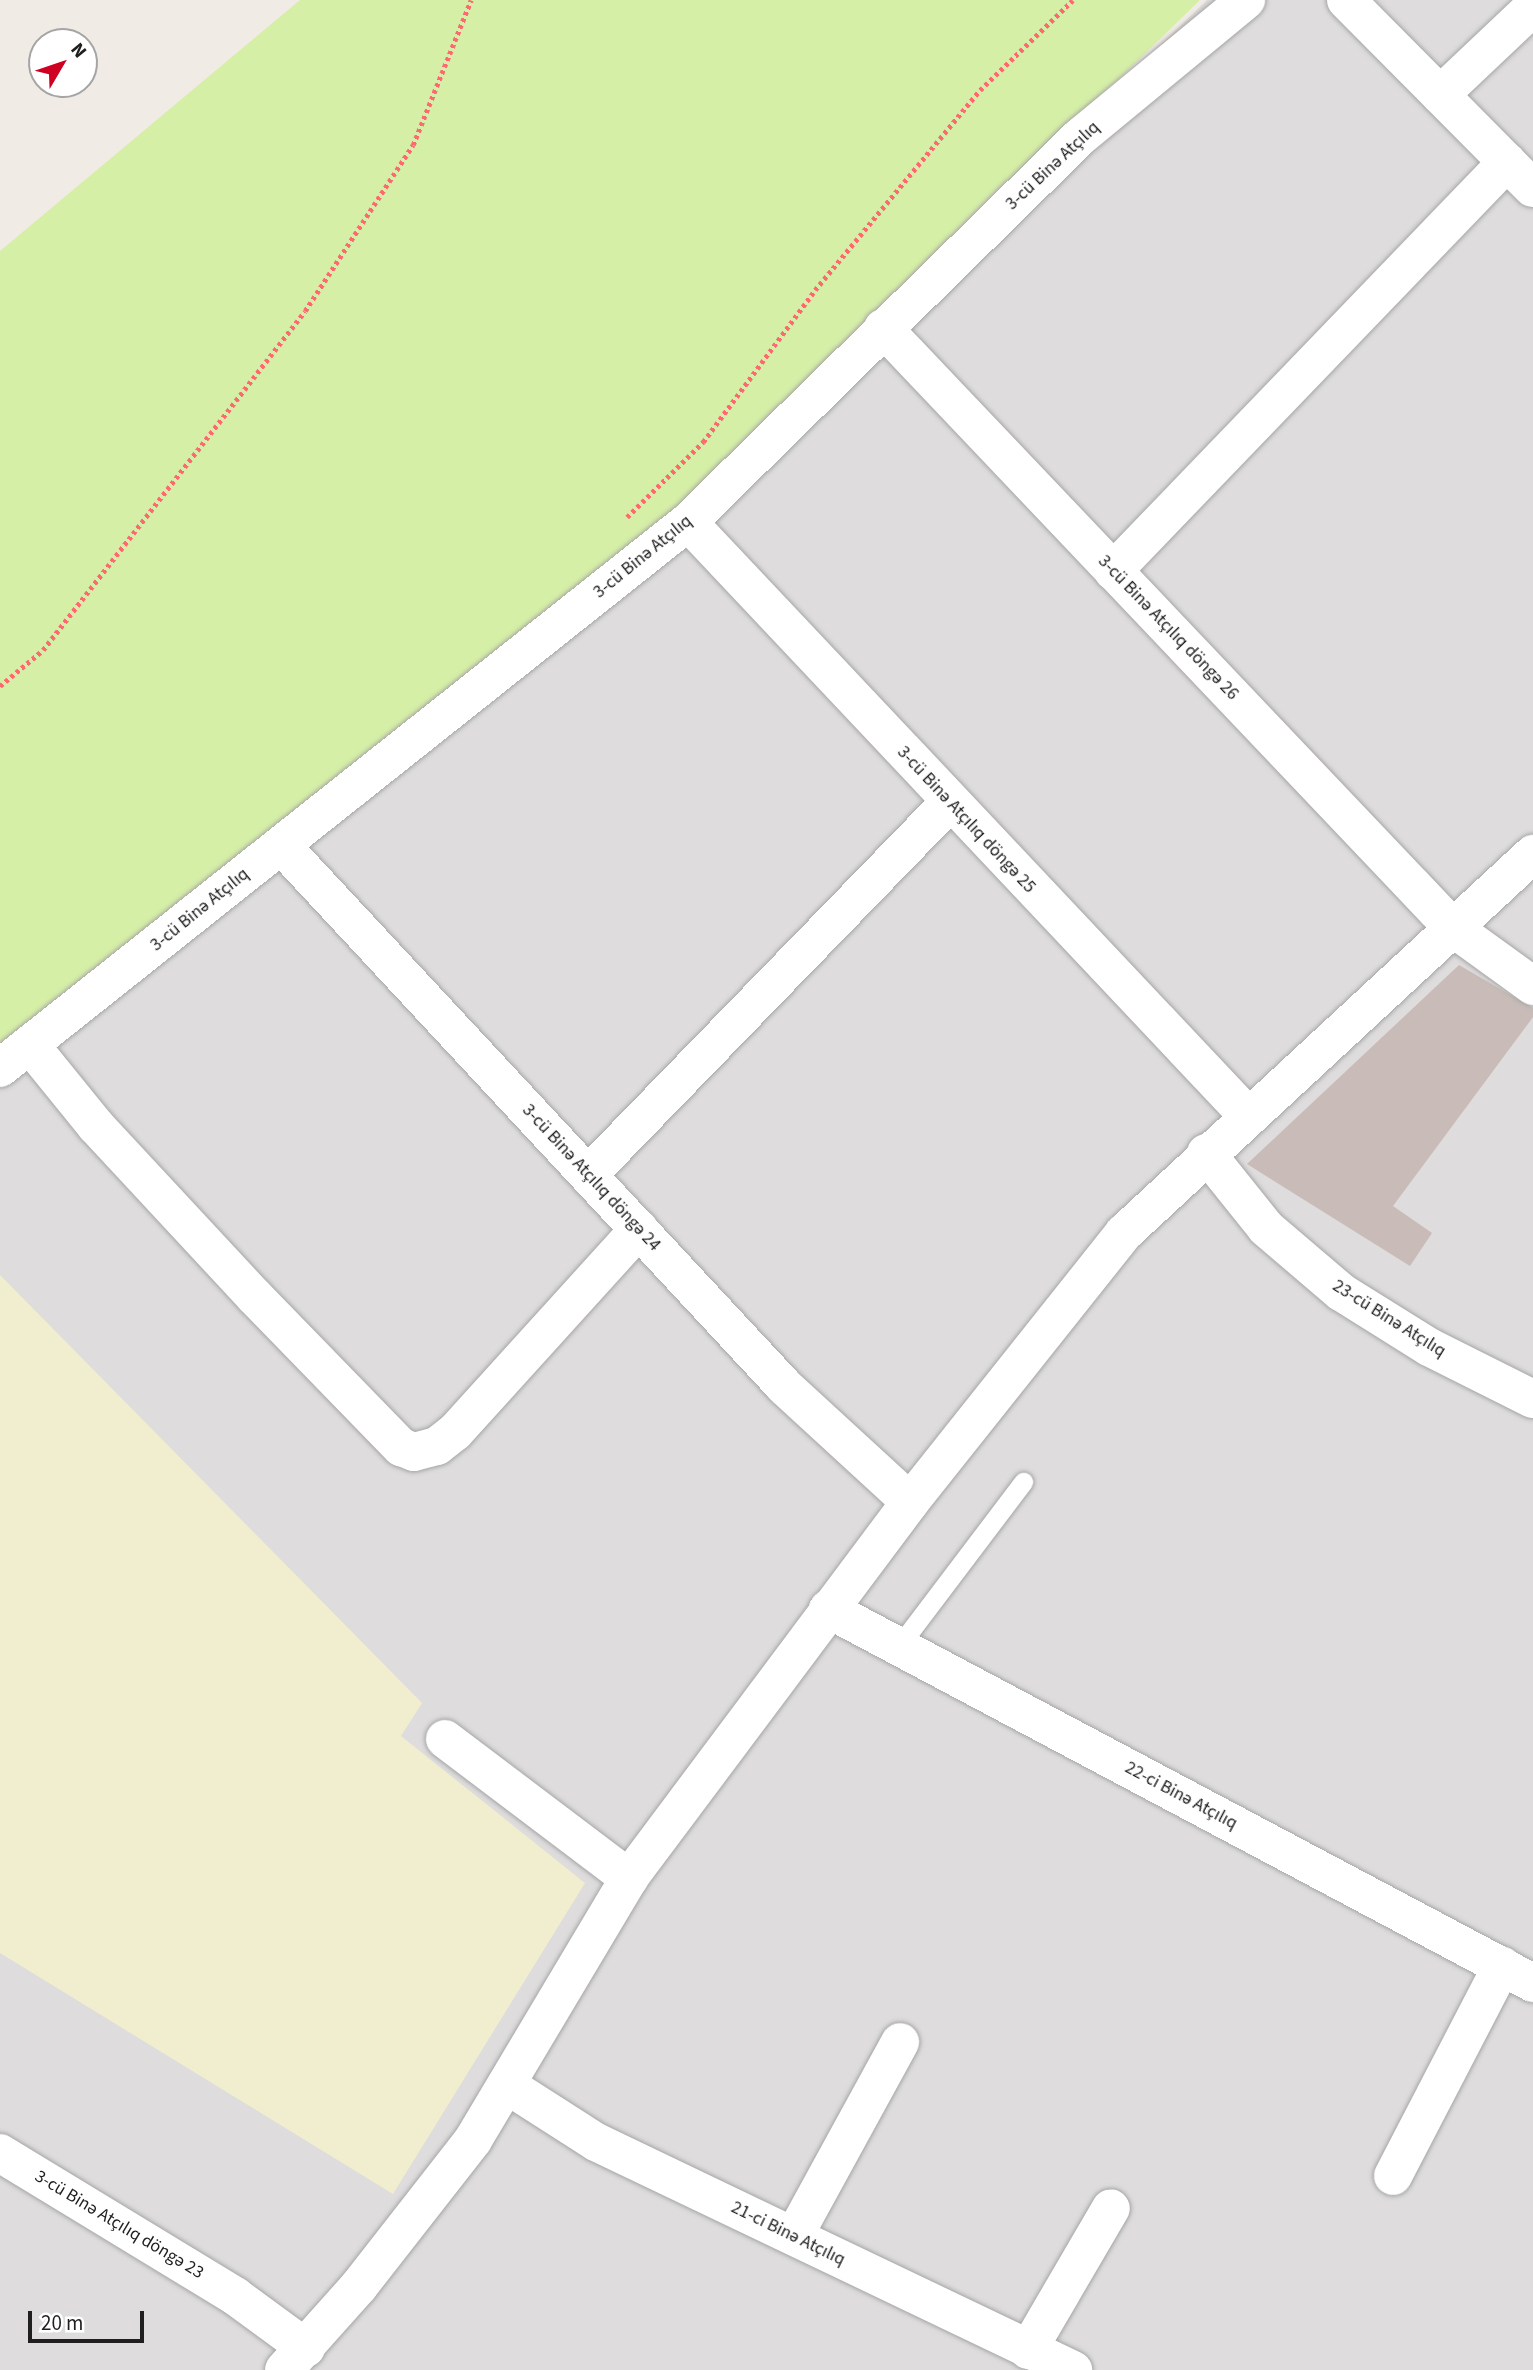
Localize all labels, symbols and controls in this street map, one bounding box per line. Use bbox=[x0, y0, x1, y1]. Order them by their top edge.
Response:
north arrow bbox=[28, 28, 98, 98]
text: N bbox=[64, 37, 93, 64]
street label: 3-cü Binə Atçılıq bbox=[1002, 117, 1104, 215]
street label: 3-cü Binə Atçılıq bbox=[589, 511, 697, 603]
street label: 3-cü Binə Atçılıq döngə 26 bbox=[1093, 551, 1243, 705]
street label: 3-cü Binə Atçılıq döngə 25 bbox=[892, 742, 1040, 898]
street label: 3-cü Binə Atçılıq bbox=[146, 864, 254, 956]
street label: 3-cü Binə Atçılıq döngə 24 bbox=[517, 1100, 665, 1256]
street label: 23-cü Binə Atçılıq bbox=[1328, 1276, 1450, 1362]
street label: 22-ci Binə Atçılıq bbox=[1121, 1757, 1241, 1835]
street label: 3-cü Binə Atçılıq döngə 23 bbox=[31, 2166, 207, 2284]
street label: 21-ci Binə Atçılıq bbox=[727, 2197, 849, 2271]
scale bar bbox=[32, 2296, 147, 2340]
text: 20 m bbox=[41, 2308, 83, 2338]

